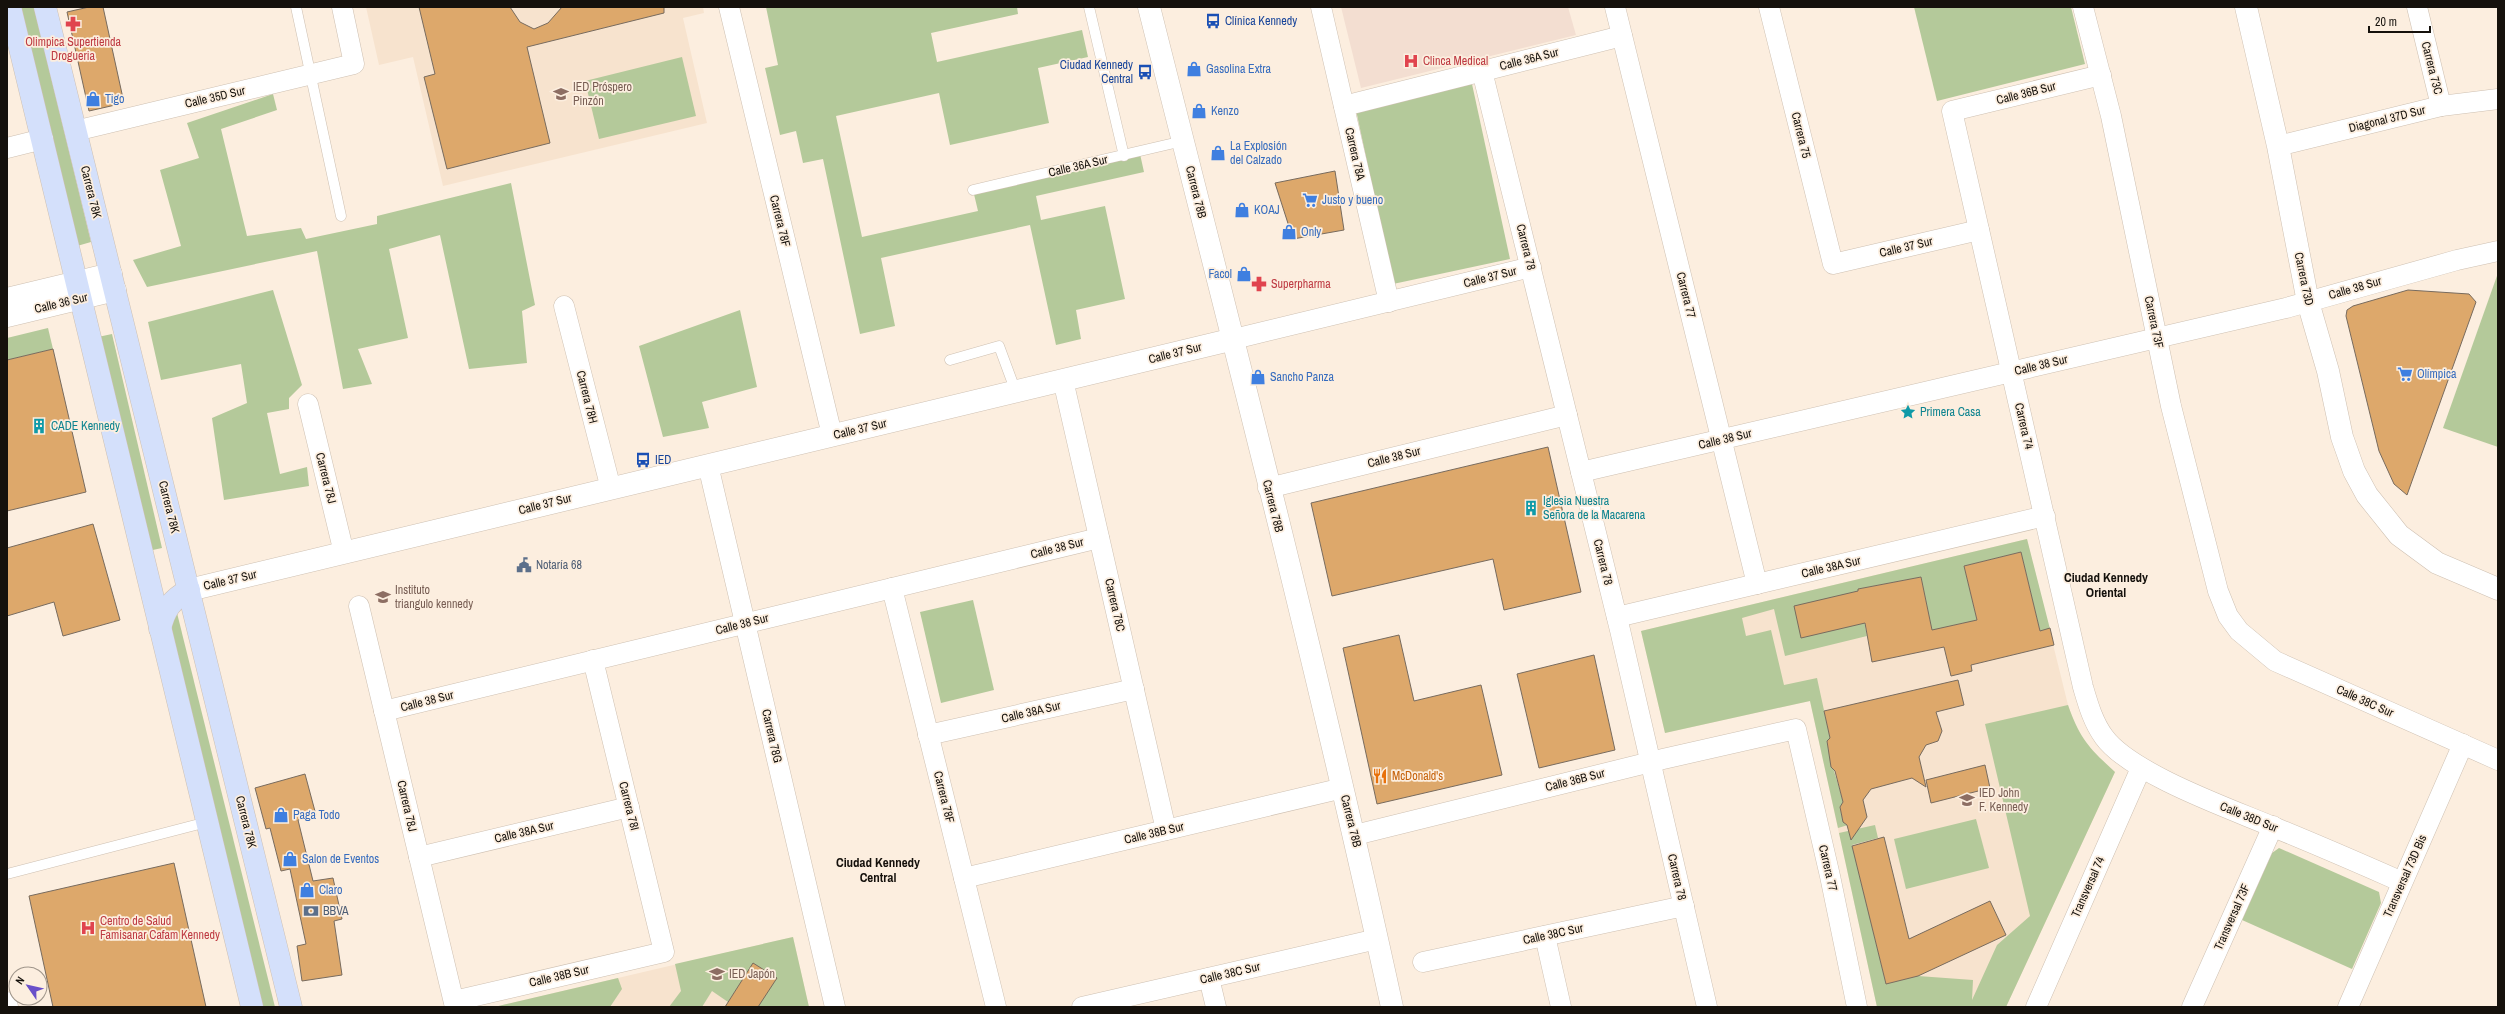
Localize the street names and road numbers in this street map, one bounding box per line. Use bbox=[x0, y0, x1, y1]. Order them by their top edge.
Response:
street label: Carrera 73C bbox=[2418, 40, 2446, 96]
street label: Calle 36A Sur bbox=[1498, 44, 1561, 74]
street label: Calle 36B Sur bbox=[1995, 78, 2058, 108]
street label: Calle 35D Sur bbox=[183, 82, 247, 112]
street label: Diagonal 37D Sur bbox=[2347, 102, 2428, 136]
street label: Carrera 75 bbox=[1788, 110, 1815, 160]
street label: Carrera 78A bbox=[1341, 126, 1369, 182]
street label: Calle 36A Sur bbox=[1047, 151, 1110, 181]
street label: Carrera 78K bbox=[77, 164, 105, 220]
street label: Carrera 78B bbox=[1182, 164, 1210, 220]
street label: Carrera 78F bbox=[766, 193, 794, 249]
street label: Carrera 78 bbox=[1513, 222, 1539, 272]
street label: Calle 37 Sur bbox=[1878, 233, 1935, 261]
street label: Carrera 73D bbox=[2291, 251, 2317, 307]
street label: Calle 37 Sur bbox=[1462, 263, 1519, 291]
street label: Carrera 77 bbox=[1673, 270, 1700, 320]
street label: Calle 38 Sur bbox=[2327, 273, 2384, 303]
street label: Calle 36 Sur bbox=[33, 289, 90, 317]
street label: Carrera 73F bbox=[2141, 294, 2167, 350]
street label: Calle 37 Sur bbox=[1147, 339, 1204, 367]
street label: Calle 38 Sur bbox=[2013, 351, 2070, 379]
street label: Carrera 78H bbox=[573, 369, 601, 425]
street label: Carrera 74 bbox=[2011, 401, 2037, 451]
street label: Calle 37 Sur bbox=[832, 415, 889, 443]
street label: Calle 38 Sur bbox=[1697, 425, 1754, 453]
street label: Calle 38 Sur bbox=[1366, 443, 1423, 471]
street label: Carrera 78J bbox=[312, 451, 340, 505]
street label: Carrera 78B bbox=[1259, 478, 1287, 534]
street label: Carrera 78K bbox=[155, 479, 183, 535]
street label: Calle 37 Sur bbox=[517, 490, 574, 518]
street label: Calle 38 Sur bbox=[1029, 534, 1086, 562]
street label: Carrera 78 bbox=[1590, 537, 1616, 587]
street label: Calle 38A Sur bbox=[1800, 552, 1863, 582]
street label: Calle 37 Sur bbox=[202, 566, 259, 594]
street label: Carrera 78C bbox=[1101, 577, 1129, 633]
street label: Calle 38 Sur bbox=[714, 610, 771, 638]
street label: Calle 38C Sur bbox=[2334, 681, 2397, 721]
street label: Calle 38 Sur bbox=[399, 687, 456, 715]
street label: Calle 38A Sur bbox=[1000, 697, 1063, 727]
street label: Carrera 78G bbox=[758, 708, 786, 764]
street label: Calle 36B Sur bbox=[1544, 765, 1607, 795]
street label: Carrera 78F bbox=[930, 769, 958, 825]
street label: Carrera 78J bbox=[393, 779, 421, 833]
street label: Carrera 78I bbox=[615, 780, 643, 832]
street label: Carrera 78B bbox=[1337, 793, 1365, 849]
street label: Carrera 78K bbox=[232, 794, 260, 850]
street label: Calle 38D Sur bbox=[2218, 798, 2281, 836]
street label: Calle 38A Sur bbox=[493, 817, 556, 847]
street label: Calle 38B Sur bbox=[1123, 818, 1186, 848]
street label: Transversal 73D Bis bbox=[2380, 832, 2430, 920]
street label: Carrera 77 bbox=[1815, 843, 1841, 893]
street label: Carrera 78 bbox=[1664, 852, 1690, 902]
street label: Transversal 74 bbox=[2068, 854, 2109, 920]
street label: Transversal 73F bbox=[2210, 881, 2254, 953]
street label: Calle 38C Sur bbox=[1521, 920, 1585, 948]
street label: Calle 38C Sur bbox=[1198, 958, 1262, 988]
street label: Calle 38B Sur bbox=[528, 961, 591, 991]

